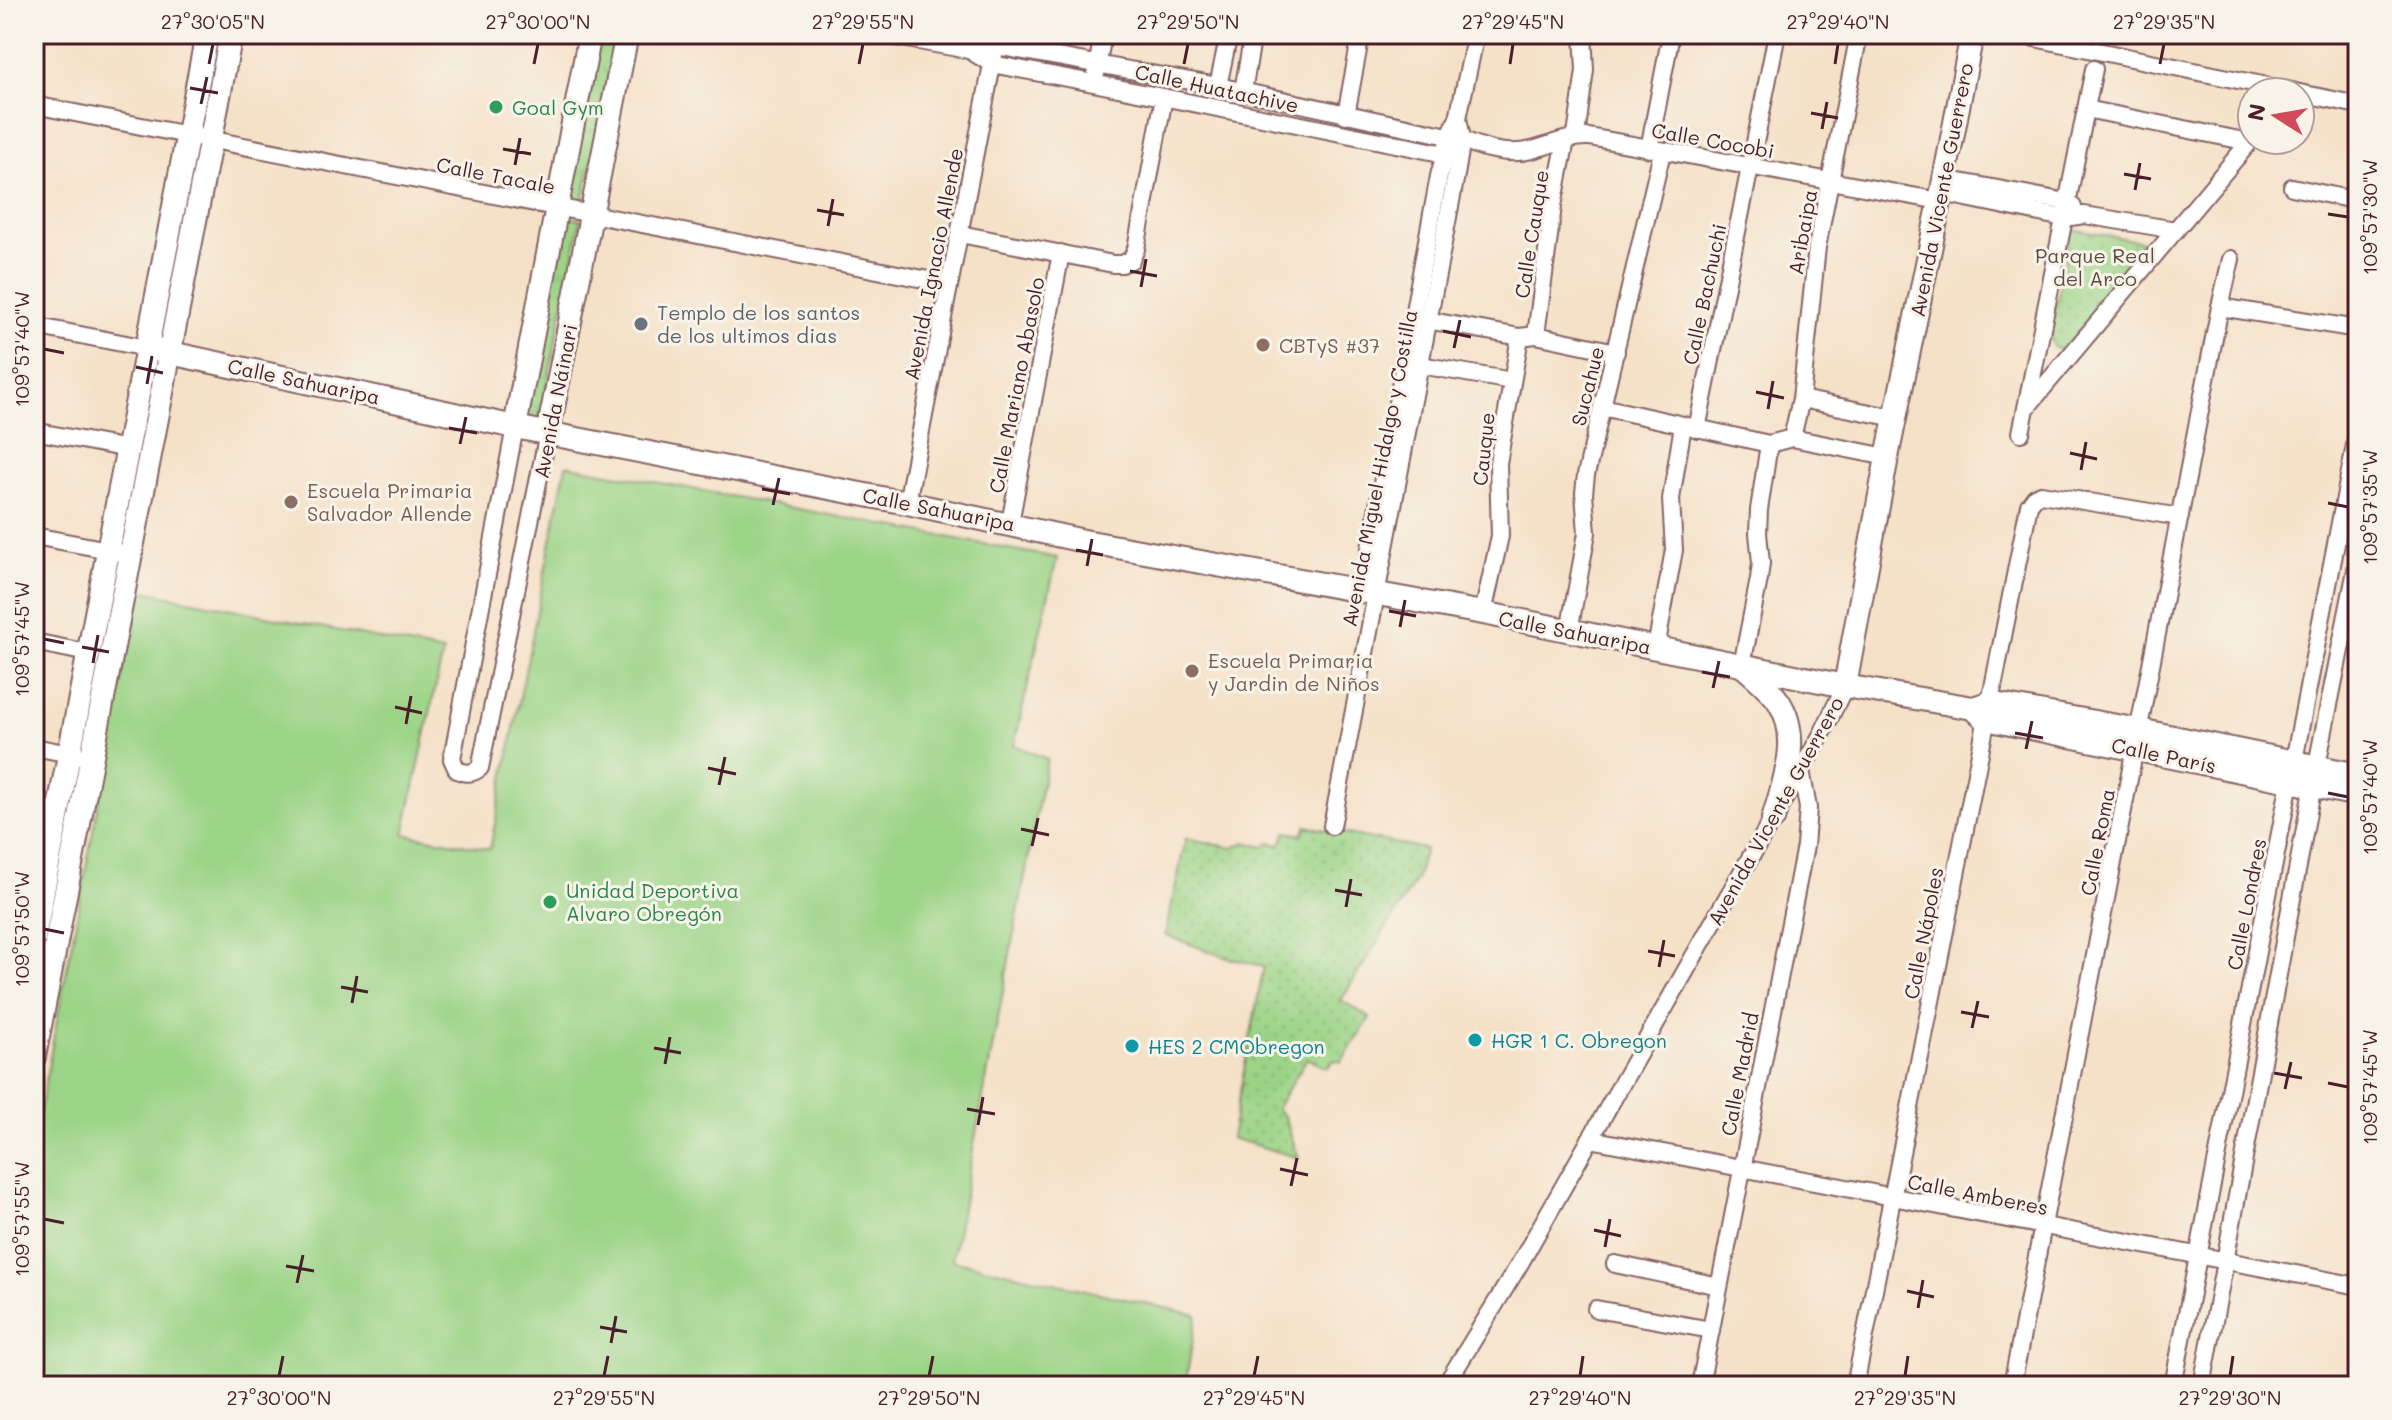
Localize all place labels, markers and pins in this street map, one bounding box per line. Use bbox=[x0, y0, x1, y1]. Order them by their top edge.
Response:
place label: Goal Gym bbox=[512, 94, 604, 120]
marker: Goal Gym bbox=[487, 98, 505, 116]
place label: Templo de los santos de los ultimos dias bbox=[657, 299, 860, 348]
marker: Templo de los santos de los ultimos dias bbox=[632, 315, 650, 333]
place label: CBTyS #37 bbox=[1279, 332, 1380, 358]
marker: CBTyS #37 bbox=[1254, 336, 1272, 354]
place label: Escuela Primaria Salvador Allende bbox=[307, 477, 473, 526]
marker: Escuela Primaria Salvador Allende bbox=[282, 493, 300, 511]
place label: Escuela Primaria y Jardin de Niños bbox=[1208, 647, 1380, 696]
marker: Escuela Primaria y Jardin de Niños bbox=[1183, 662, 1201, 680]
place label: Unidad Deportiva Alvaro Obregón bbox=[566, 877, 739, 926]
marker: Unidad Deportiva Alvaro Obregón bbox=[541, 893, 559, 911]
place label: HGR 1 C. Obregon bbox=[1491, 1027, 1667, 1053]
marker: HGR 1 C. Obregon bbox=[1466, 1031, 1484, 1049]
place label: HES 2 CMObregon bbox=[1148, 1033, 1325, 1059]
marker: HES 2 CMObregon bbox=[1123, 1037, 1141, 1055]

